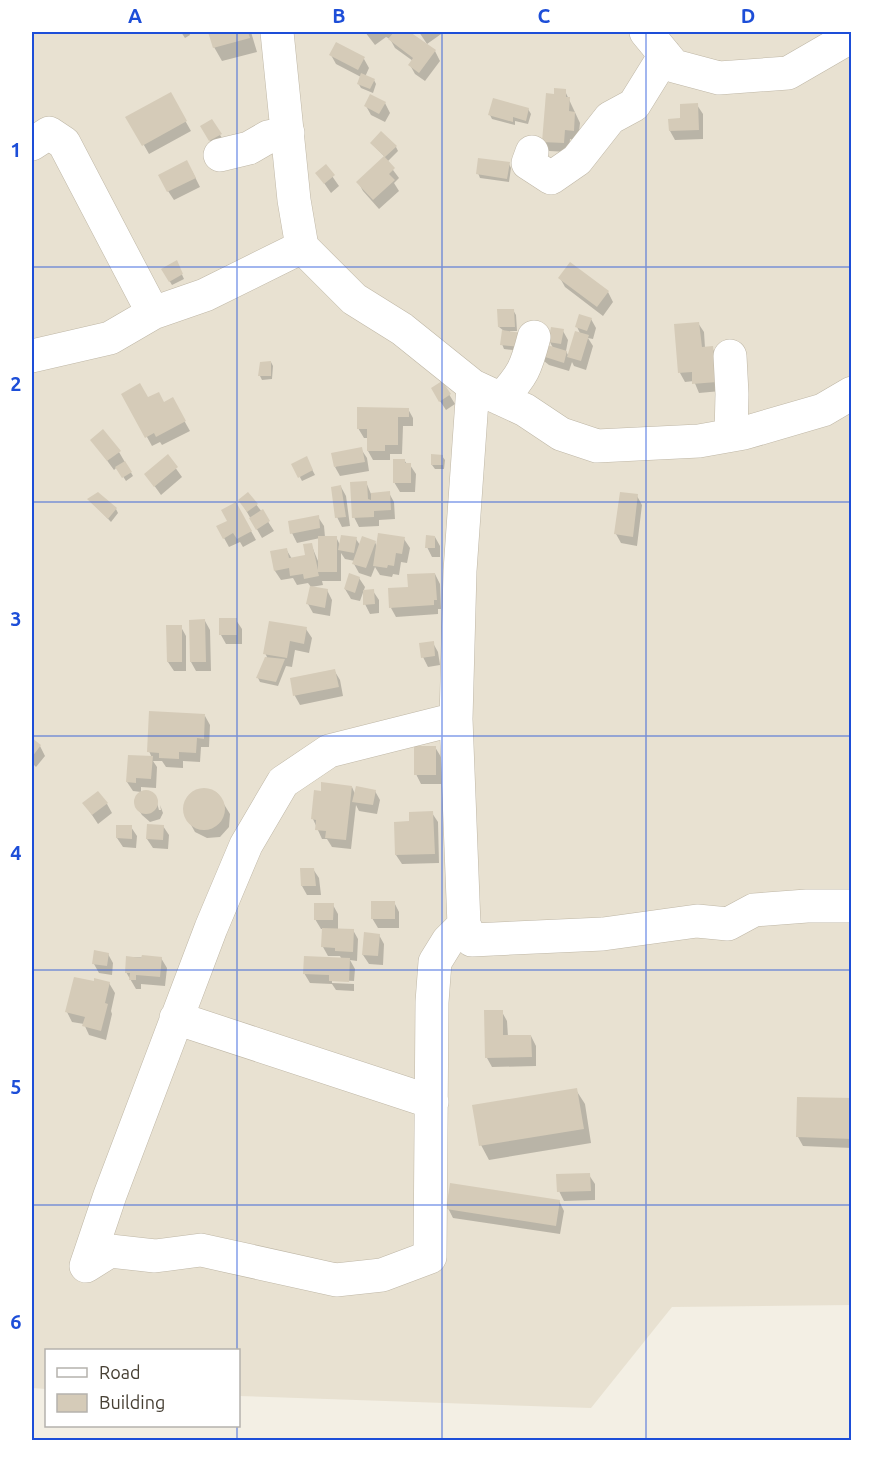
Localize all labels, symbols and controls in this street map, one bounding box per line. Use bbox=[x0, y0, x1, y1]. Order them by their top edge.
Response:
text: A bbox=[128, 4, 142, 27]
text: B bbox=[332, 4, 346, 27]
text: C bbox=[538, 4, 551, 27]
text: D bbox=[741, 4, 755, 27]
text: 1 bbox=[10, 138, 22, 161]
text: 2 bbox=[10, 372, 22, 395]
text: 3 bbox=[10, 607, 22, 630]
text: 4 bbox=[10, 841, 22, 864]
text: 5 bbox=[10, 1075, 22, 1098]
text: 6 bbox=[10, 1310, 22, 1333]
legend bbox=[45, 1349, 240, 1427]
text: Road bbox=[99, 1362, 141, 1382]
text: Building bbox=[99, 1392, 165, 1412]

